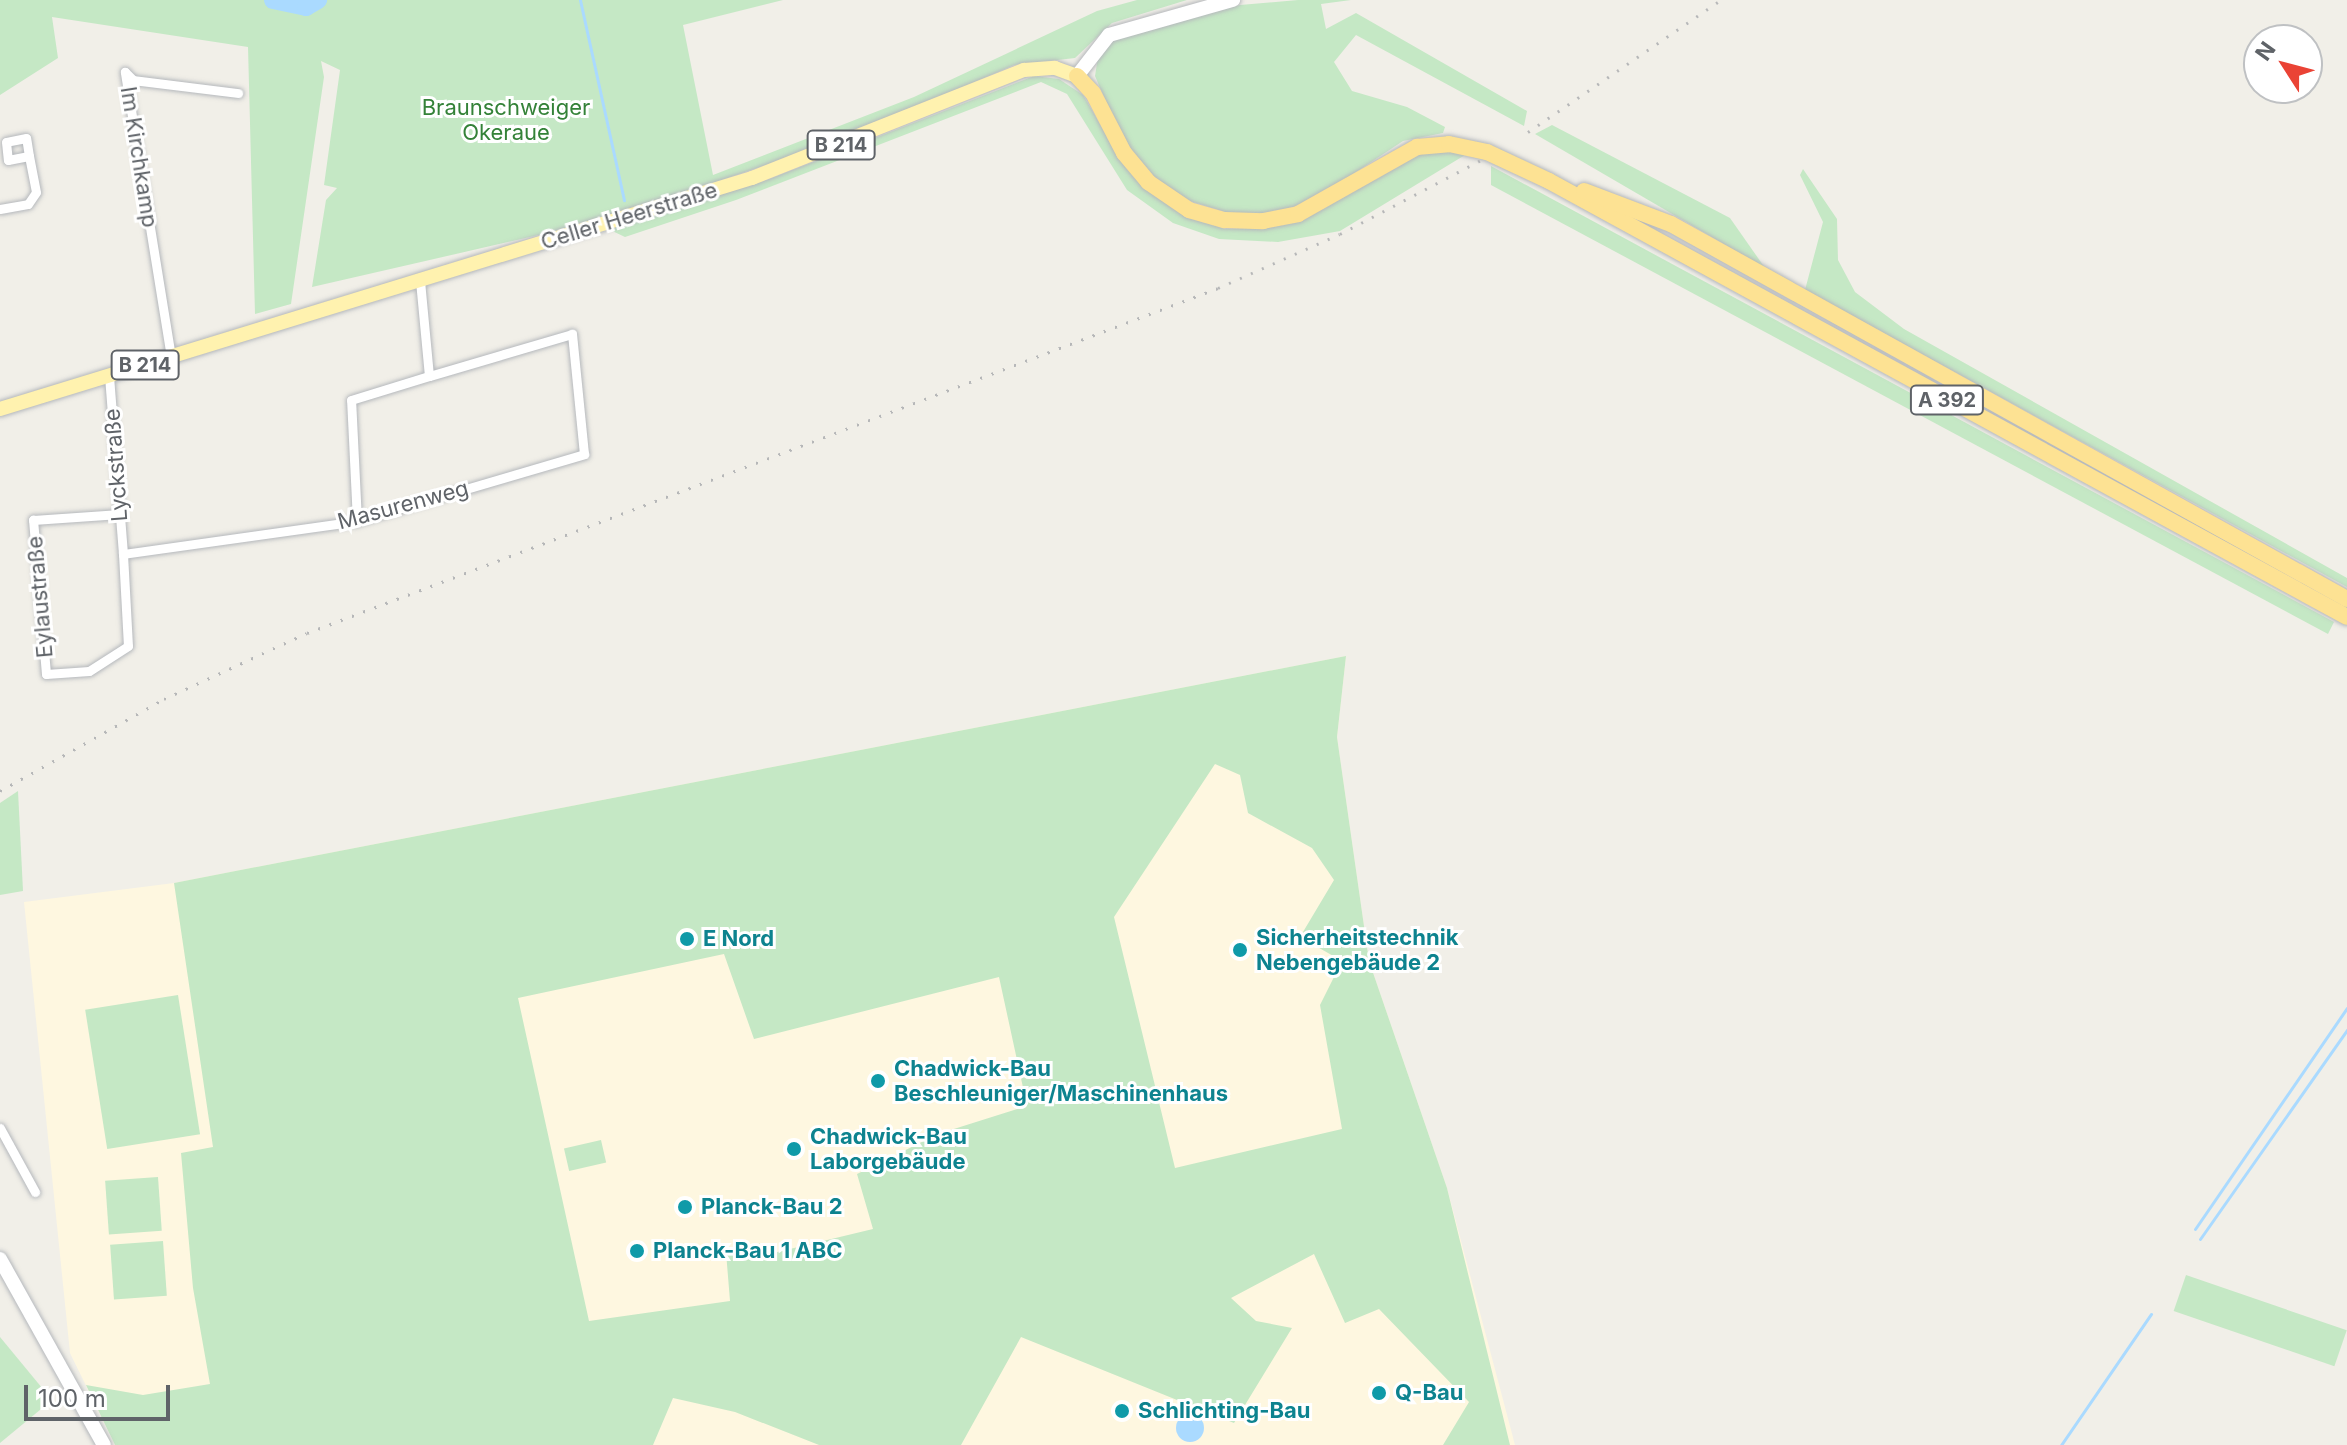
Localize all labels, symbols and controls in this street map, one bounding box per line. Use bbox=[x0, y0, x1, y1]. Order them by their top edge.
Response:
north arrow bbox=[2243, 24, 2323, 104]
text: N bbox=[2250, 37, 2281, 65]
street label: Im Kirchkamp bbox=[115, 85, 163, 229]
park label: Braunschweiger Okeraue bbox=[422, 94, 590, 146]
road number: B 214 bbox=[805, 129, 877, 161]
street label: Celler Heerstraße bbox=[538, 177, 720, 255]
road number: B 214 bbox=[109, 349, 181, 381]
road number: A 392 bbox=[1909, 384, 1985, 416]
street label: Lyckstraße bbox=[99, 408, 133, 522]
street label: Masurenweg bbox=[335, 475, 471, 535]
street label: Eylaustraße bbox=[22, 535, 58, 659]
place label: Sicherheitstechnik Nebengebäude 2 bbox=[1256, 924, 1458, 976]
place label: E Nord bbox=[703, 926, 774, 952]
marker: E Nord bbox=[678, 930, 696, 948]
marker: Sicherheitstechnik Nebengebäude 2 bbox=[1231, 941, 1249, 959]
place label: Chadwick-Bau Beschleuniger/Maschinenhaus bbox=[894, 1055, 1228, 1106]
marker: Chadwick-Bau Beschleuniger/Maschinenhaus bbox=[869, 1072, 887, 1090]
place label: Chadwick-Bau Laborgebäude bbox=[810, 1123, 967, 1174]
marker: Chadwick-Bau Laborgebäude bbox=[785, 1140, 803, 1158]
place label: Planck-Bau 2 bbox=[701, 1194, 843, 1220]
marker: Planck-Bau 2 bbox=[676, 1198, 694, 1216]
place label: Planck-Bau 1 ABC bbox=[653, 1238, 843, 1264]
marker: Planck-Bau 1 ABC bbox=[628, 1242, 646, 1260]
scale bar bbox=[28, 1369, 174, 1419]
place label: Q-Bau bbox=[1395, 1380, 1463, 1406]
text: 100 m bbox=[38, 1384, 106, 1413]
marker: Q-Bau bbox=[1370, 1384, 1388, 1402]
place label: Schlichting-Bau bbox=[1138, 1398, 1311, 1424]
marker: Schlichting-Bau bbox=[1113, 1402, 1131, 1420]

